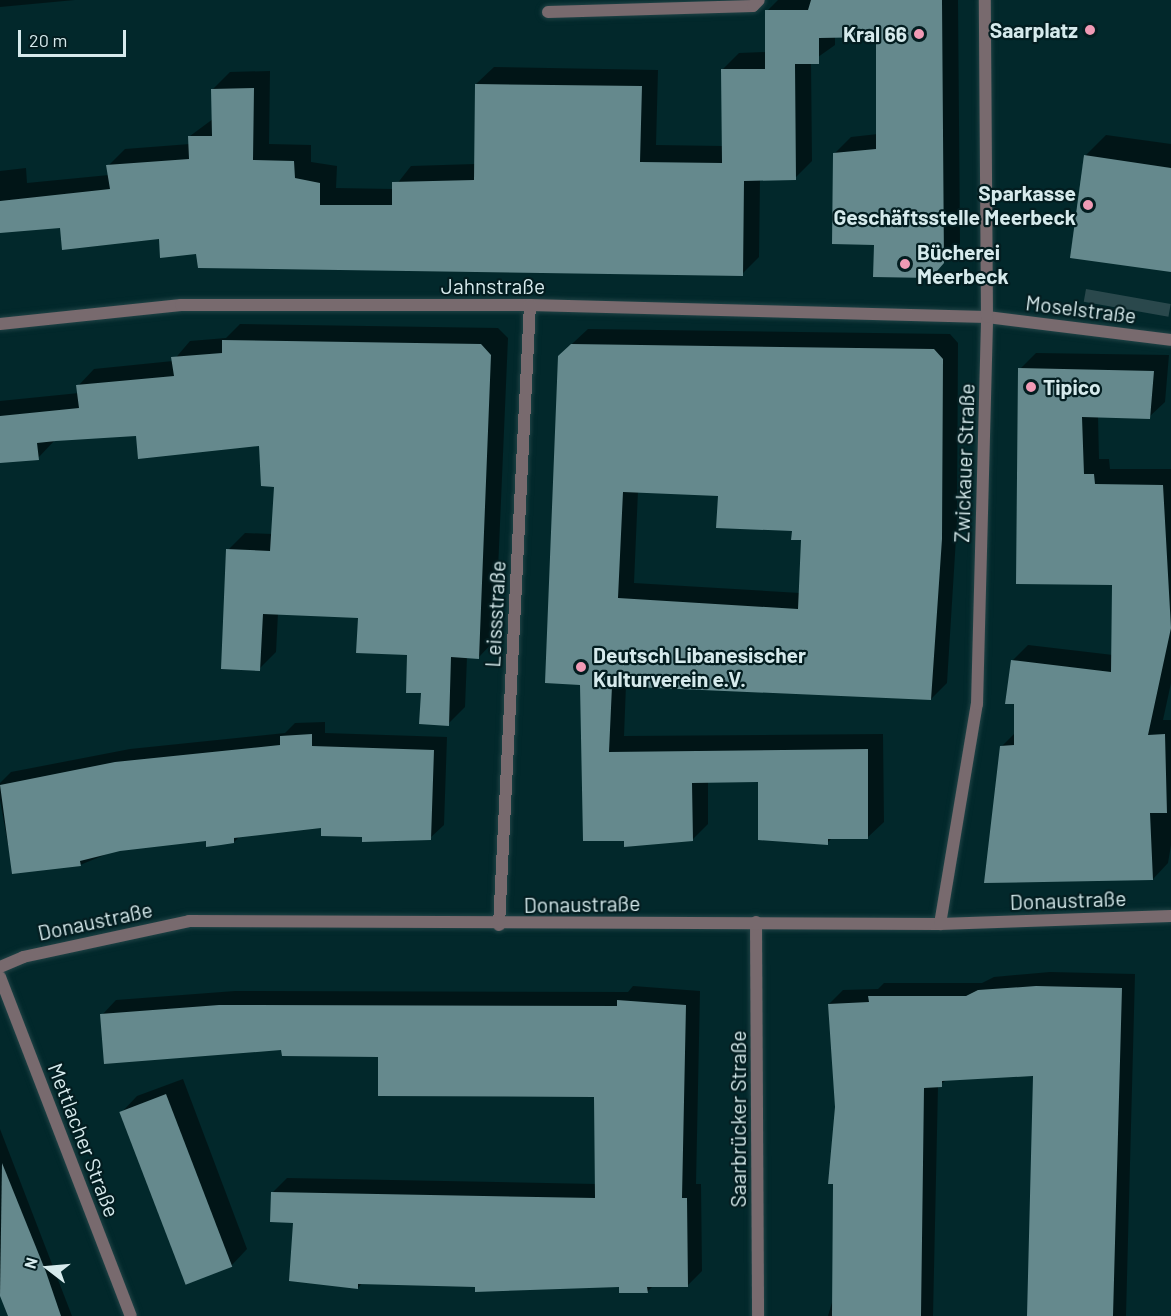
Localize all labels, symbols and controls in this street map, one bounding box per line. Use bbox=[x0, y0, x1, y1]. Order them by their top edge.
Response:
place label: Saarplatz bbox=[990, 17, 1078, 43]
scale bar bbox=[21, 18, 129, 56]
place label: Kral 66 bbox=[843, 21, 907, 47]
marker: Saarplatz bbox=[1083, 23, 1097, 37]
marker: Kral 66 bbox=[912, 27, 926, 41]
text: 20 m bbox=[29, 29, 67, 51]
place label: Sparkasse Geschäftsstelle Meerbeck bbox=[833, 180, 1076, 230]
marker: Sparkasse Geschäftsstelle Meerbeck bbox=[1081, 198, 1095, 212]
place label: Bücherei Meerbeck bbox=[917, 239, 1009, 289]
marker: Bücherei Meerbeck bbox=[898, 257, 912, 271]
street label: Jahnstraße bbox=[441, 273, 545, 299]
street label: Moselstraße bbox=[1024, 290, 1138, 328]
place label: Tipico bbox=[1043, 374, 1101, 400]
marker: Tipico bbox=[1024, 380, 1038, 394]
street label: Zwickauer Straße bbox=[949, 383, 979, 543]
street label: Leissstraße bbox=[480, 560, 510, 668]
place label: Deutsch Libanesischer Kulturverein e.V. bbox=[593, 642, 806, 692]
marker: Deutsch Libanesischer Kulturverein e.V. bbox=[574, 660, 588, 674]
street label: Donaustraße bbox=[1009, 885, 1127, 915]
street label: Donaustraße bbox=[523, 890, 641, 918]
street label: Donaustraße bbox=[35, 897, 155, 945]
street label: Saarbrücker Straße bbox=[725, 1031, 751, 1207]
street label: Mettlacher Straße bbox=[43, 1059, 125, 1221]
north arrow bbox=[18, 1238, 78, 1298]
text: N bbox=[20, 1255, 41, 1271]

